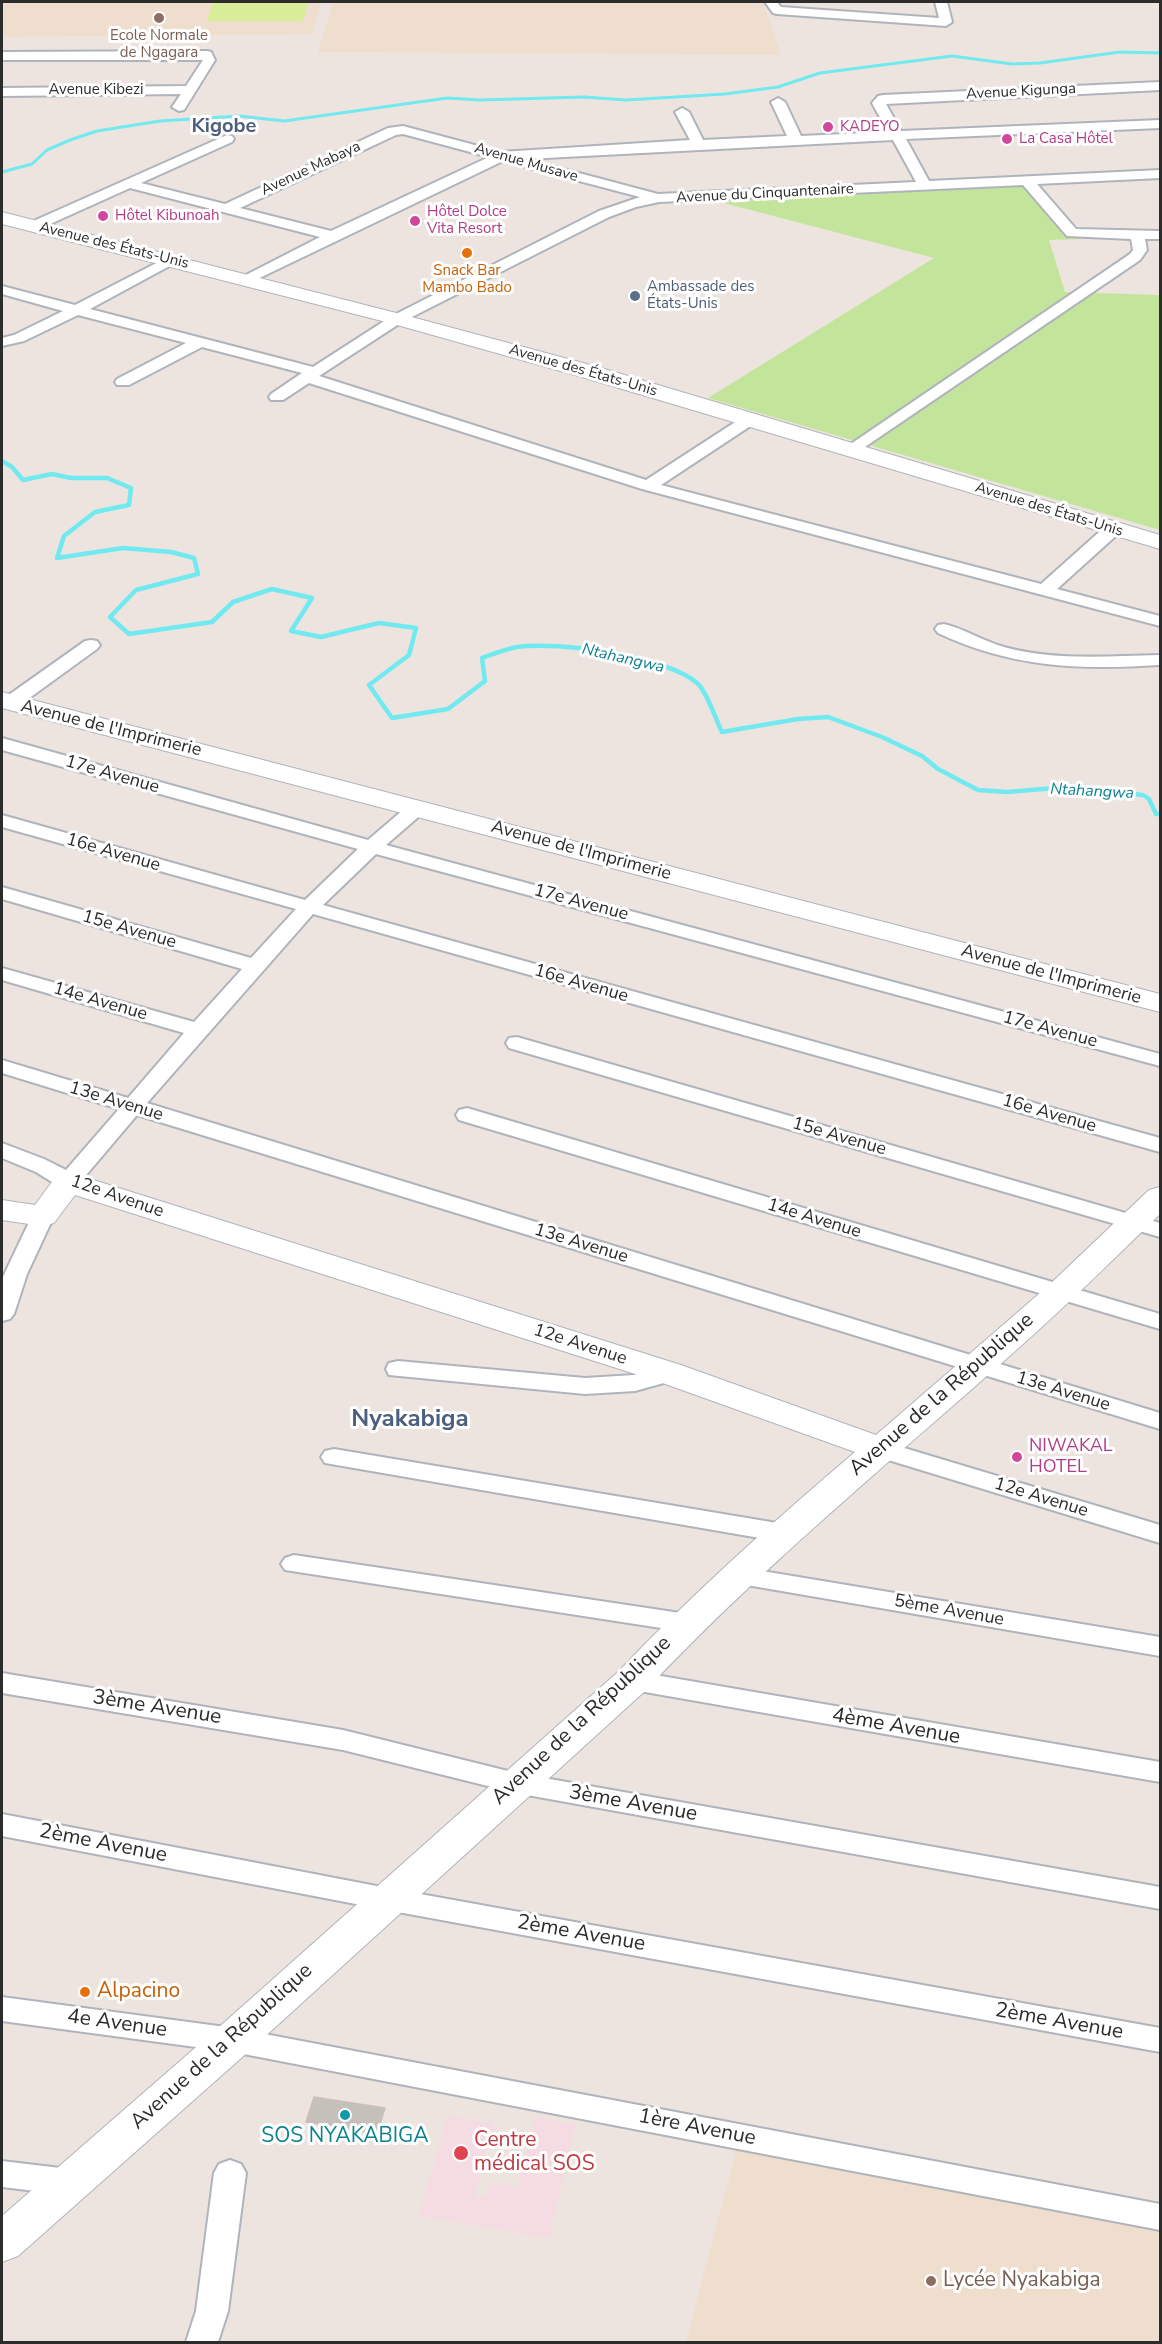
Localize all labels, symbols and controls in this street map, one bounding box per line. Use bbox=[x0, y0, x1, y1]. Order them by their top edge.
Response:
marker: Ecole Normale de Ngagara bbox=[152, 11, 166, 25]
place label: Ecole Normale de Ngagara bbox=[110, 27, 208, 62]
street label: Avenue Kigunga bbox=[965, 80, 1077, 104]
street label: Avenue Kibezi bbox=[49, 81, 143, 99]
district label: Kigobe bbox=[192, 115, 256, 139]
place label: KADEYO bbox=[840, 118, 899, 136]
marker: KADEYO bbox=[821, 120, 835, 134]
place label: La Casa Hôtel bbox=[1019, 130, 1113, 148]
marker: La Casa Hôtel bbox=[1000, 132, 1014, 146]
street label: Avenue Mabaya bbox=[258, 138, 364, 200]
street label: Avenue Musave bbox=[472, 140, 580, 186]
street label: Avenue du Cinquantenaire bbox=[676, 180, 854, 208]
place label: Hôtel Dolce Vita Resort bbox=[427, 203, 507, 238]
place label: Hôtel Kibunoah bbox=[115, 207, 219, 225]
marker: Hôtel Kibunoah bbox=[96, 209, 110, 223]
marker: Hôtel Dolce Vita Resort bbox=[408, 214, 422, 228]
street label: Avenue des États-Unis bbox=[37, 219, 191, 273]
marker: Snack Bar Mambo Bado bbox=[460, 246, 474, 260]
place label: Snack Bar Mambo Bado bbox=[422, 262, 512, 297]
place label: Ambassade des États-Unis bbox=[647, 278, 754, 313]
marker: Ambassade des États-Unis bbox=[628, 289, 642, 303]
street label: Avenue des États-Unis bbox=[507, 341, 659, 401]
street label: Avenue des États-Unis bbox=[973, 479, 1125, 541]
water label: Ntahangwa bbox=[580, 640, 666, 678]
street label: Avenue de l'Imprimerie bbox=[18, 696, 204, 762]
street label: 17e Avenue bbox=[62, 751, 162, 799]
water label: Ntahangwa bbox=[1050, 780, 1134, 804]
street label: Avenue de l'Imprimerie bbox=[489, 817, 673, 885]
street label: 16e Avenue bbox=[63, 829, 163, 877]
street label: 17e Avenue bbox=[531, 880, 631, 926]
street label: 15e Avenue bbox=[79, 906, 179, 954]
street label: Avenue de l'Imprimerie bbox=[959, 941, 1143, 1009]
street label: 16e Avenue bbox=[531, 960, 631, 1008]
street label: 14e Avenue bbox=[50, 978, 150, 1026]
street label: 17e Avenue bbox=[1000, 1007, 1100, 1053]
street label: 13e Avenue bbox=[66, 1077, 166, 1127]
street label: 16e Avenue bbox=[999, 1090, 1099, 1138]
street label: 15e Avenue bbox=[789, 1113, 889, 1161]
street label: 12e Avenue bbox=[68, 1171, 166, 1223]
street label: 14e Avenue bbox=[764, 1194, 864, 1244]
street label: 13e Avenue bbox=[531, 1219, 631, 1269]
street label: Avenue de la République bbox=[845, 1308, 1039, 1482]
street label: 12e Avenue bbox=[531, 1320, 629, 1370]
street label: 13e Avenue bbox=[1013, 1367, 1113, 1417]
district label: Nyakabiga bbox=[351, 1406, 469, 1434]
place label: NIWAKAL HOTEL bbox=[1029, 1436, 1113, 1478]
marker: NIWAKAL HOTEL bbox=[1010, 1450, 1024, 1464]
street label: 12e Avenue bbox=[991, 1473, 1091, 1523]
street label: 5ème Avenue bbox=[892, 1591, 1006, 1631]
street label: Avenue de la République bbox=[487, 1631, 677, 1811]
street label: 3ème Avenue bbox=[91, 1685, 223, 1731]
street label: 4ème Avenue bbox=[830, 1703, 962, 1751]
street label: 3ème Avenue bbox=[567, 1780, 699, 1828]
street label: 2ème Avenue bbox=[37, 1819, 169, 1869]
street label: 2ème Avenue bbox=[515, 1910, 647, 1958]
street label: Avenue de la République bbox=[126, 1959, 318, 2135]
place label: Alpacino bbox=[97, 1979, 180, 2005]
marker: Alpacino bbox=[78, 1985, 92, 1999]
street label: 2ème Avenue bbox=[993, 1998, 1125, 2046]
street label: 4e Avenue bbox=[65, 2005, 169, 2043]
street label: 1ère Avenue bbox=[636, 2104, 758, 2152]
marker: SOS NYAKABIGA bbox=[338, 2108, 352, 2122]
place label: SOS NYAKABIGA bbox=[261, 2124, 429, 2150]
place label: Centre médical SOS bbox=[474, 2128, 595, 2178]
marker: Centre médical SOS bbox=[452, 2144, 470, 2162]
place label: Lycée Nyakabiga bbox=[943, 2268, 1101, 2294]
marker: Lycée Nyakabiga bbox=[924, 2274, 938, 2288]

